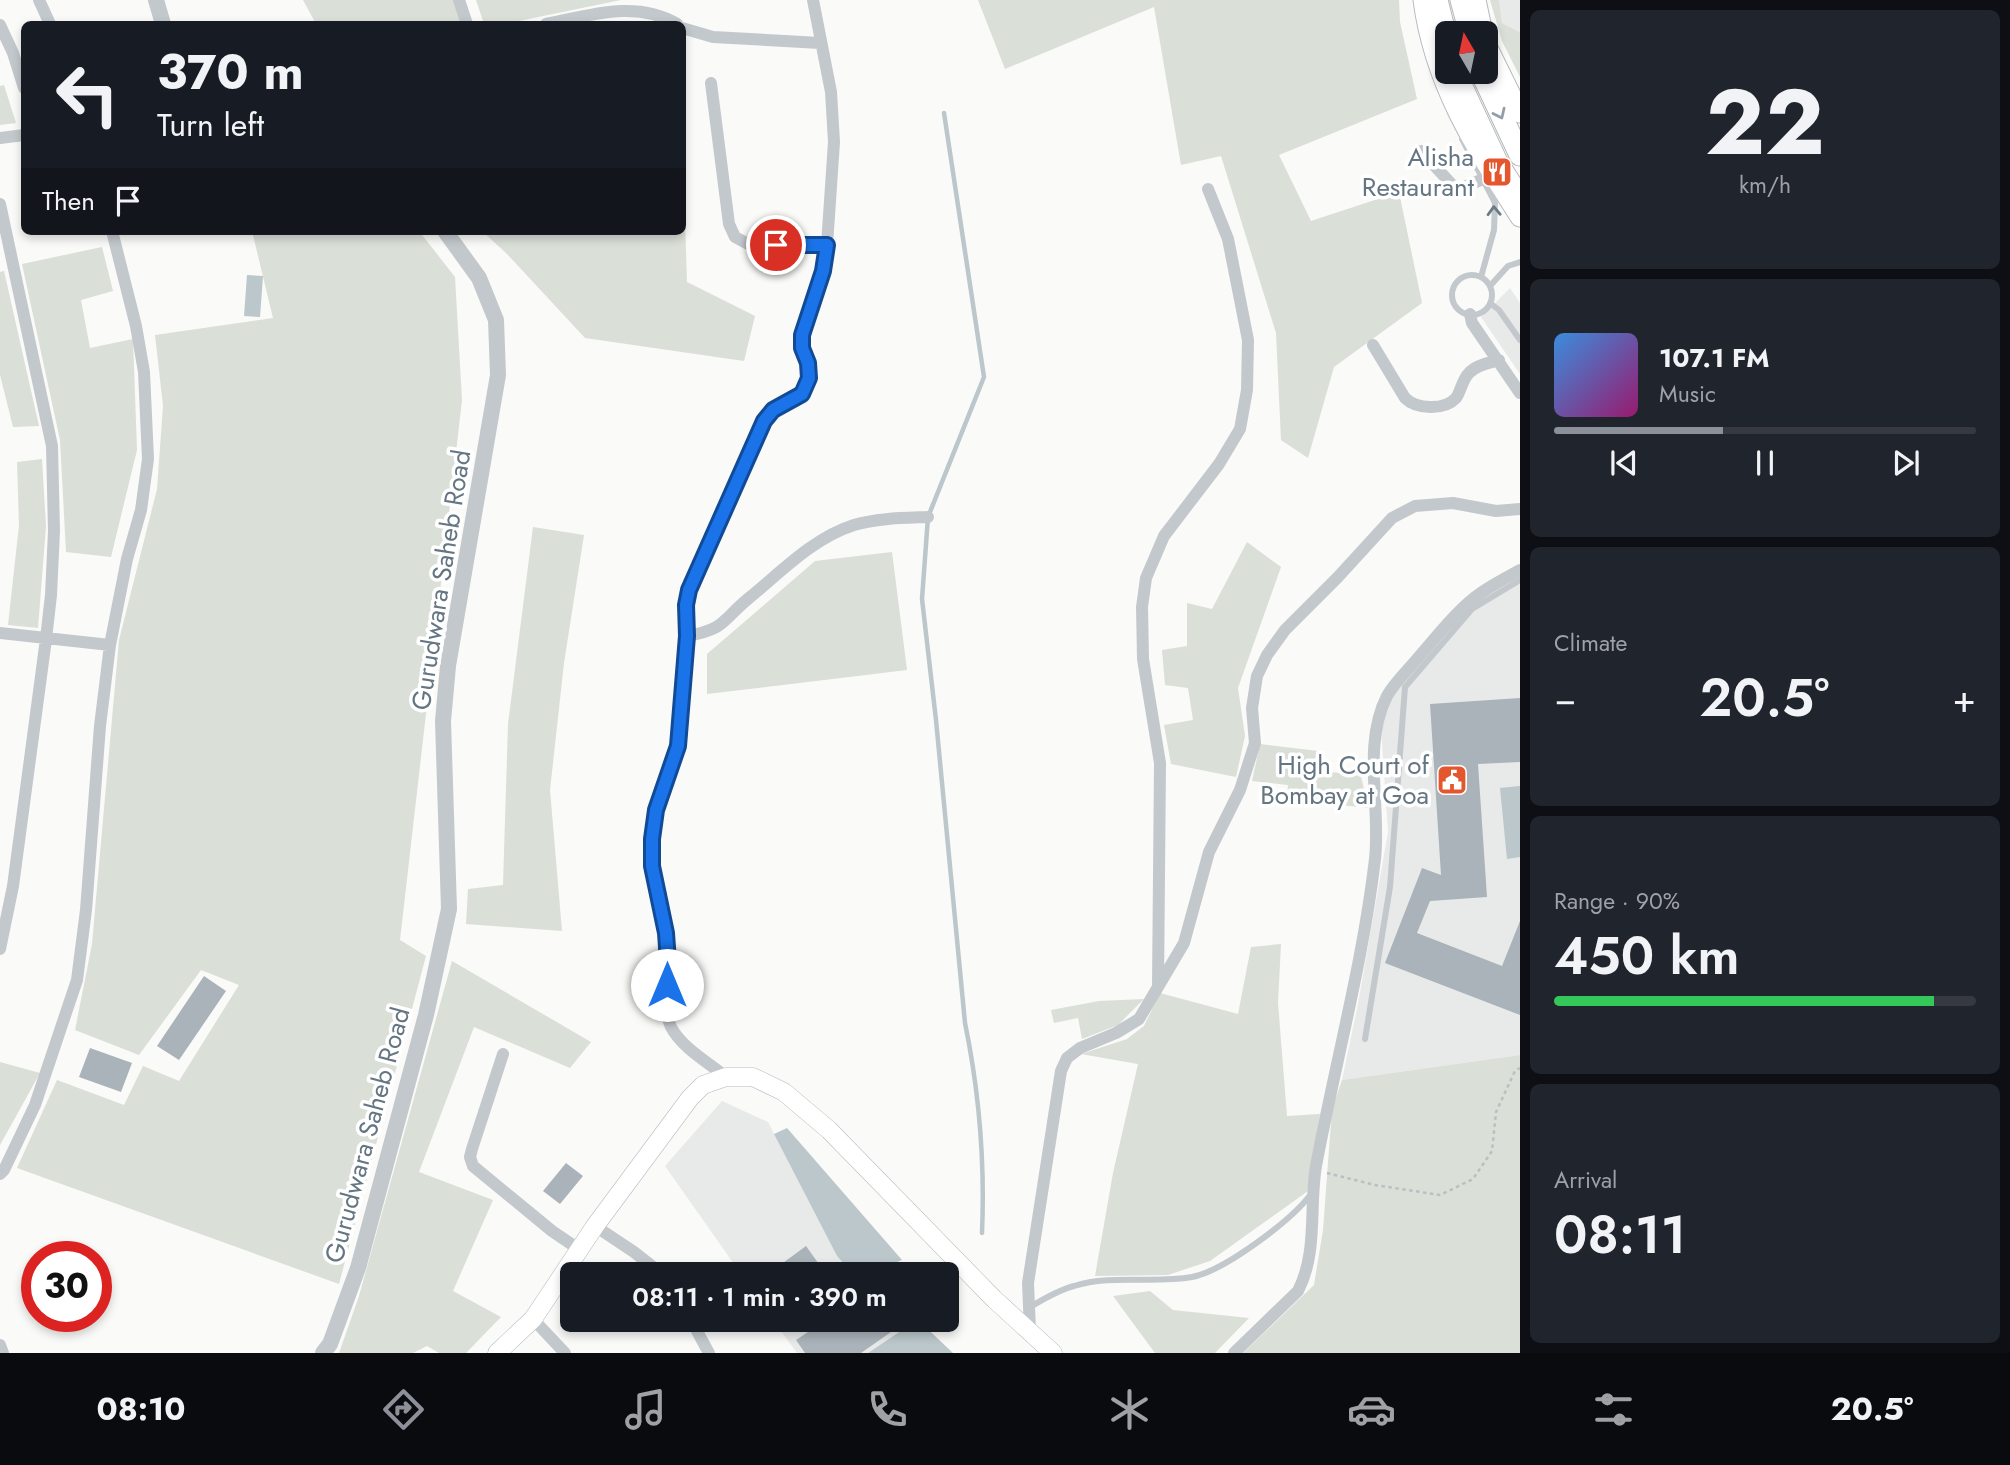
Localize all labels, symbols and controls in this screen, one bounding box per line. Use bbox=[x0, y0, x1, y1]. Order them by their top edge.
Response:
north arrow bbox=[1435, 21, 1498, 84]
map controls bbox=[1435, 21, 1498, 84]
text: 370 m bbox=[157, 37, 304, 107]
icon: left bbox=[42, 49, 133, 140]
text: 22 bbox=[1705, 57, 1825, 188]
text: Turn left bbox=[157, 102, 264, 148]
one-way arrow bbox=[1492, 106, 1506, 119]
place label: Alisha Restaurant bbox=[1362, 138, 1475, 206]
restaurant icon: Alisha Restaurant bbox=[1480, 155, 1514, 189]
text: km/h bbox=[1739, 168, 1791, 202]
text: Then bbox=[42, 182, 95, 220]
icon: arrive bbox=[109, 182, 147, 220]
one-way arrow bbox=[1487, 205, 1502, 216]
pin bbox=[746, 215, 806, 275]
icon: arrive bbox=[757, 226, 795, 264]
text: 107.1 FM bbox=[1659, 339, 1769, 377]
text: Music bbox=[1659, 377, 1716, 411]
icon: previous bbox=[1605, 444, 1643, 482]
icon: pause bbox=[1746, 444, 1784, 482]
icon: next bbox=[1887, 444, 1925, 482]
street label: Gurudwara Saheb Road bbox=[402, 447, 480, 713]
text: Climate bbox=[1554, 626, 1627, 660]
text: 20.5° bbox=[1700, 660, 1829, 736]
text: − bbox=[1554, 671, 1576, 726]
text: + bbox=[1953, 671, 1976, 726]
place label: High Court of Bombay at Goa bbox=[1260, 746, 1430, 814]
public building icon: High Court of Bombay at Goa bbox=[1435, 763, 1469, 797]
text: Range · 90% bbox=[1554, 884, 1680, 918]
text: 450 km bbox=[1554, 918, 1739, 994]
position arrow bbox=[630, 948, 704, 1022]
street label: Gurudwara Saheb Road bbox=[315, 1003, 419, 1267]
text: Arrival bbox=[1554, 1163, 1617, 1197]
text: 08:11 bbox=[1554, 1197, 1686, 1273]
speed limit sign: 30 bbox=[21, 1241, 112, 1332]
text: 08:11 · 1 min · 390 m bbox=[632, 1278, 887, 1316]
icon: directions bbox=[379, 1385, 428, 1434]
icon: music bbox=[621, 1385, 670, 1434]
icon: phone bbox=[863, 1385, 912, 1434]
icon: climate bbox=[1105, 1385, 1154, 1434]
icon: car bbox=[1347, 1385, 1396, 1434]
icon: filters bbox=[1589, 1385, 1638, 1434]
text: 08:10 bbox=[97, 1386, 186, 1432]
text: 20.5° bbox=[1831, 1386, 1913, 1432]

